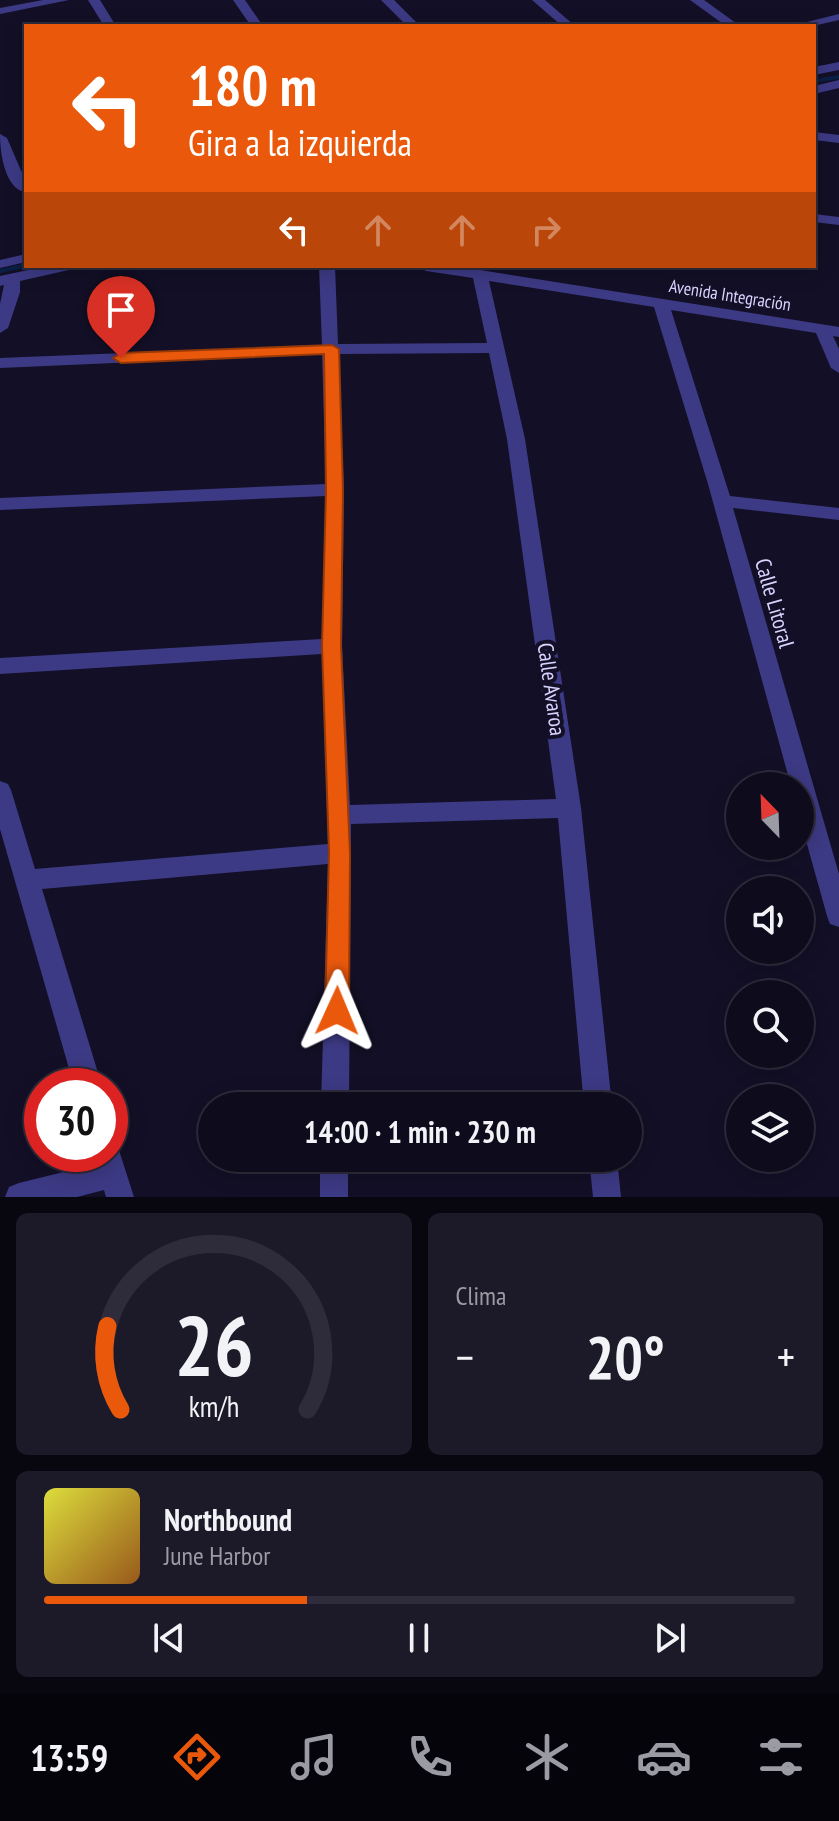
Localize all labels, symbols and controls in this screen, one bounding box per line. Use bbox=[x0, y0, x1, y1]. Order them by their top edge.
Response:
text: 180 m bbox=[188, 49, 317, 121]
icon: left bbox=[56, 56, 160, 160]
text: Gira a la izquierda bbox=[188, 119, 412, 166]
icon: left bbox=[272, 208, 316, 252]
icon: ahead bbox=[356, 208, 400, 252]
icon: ahead bbox=[440, 208, 484, 252]
icon: right bbox=[524, 208, 568, 252]
street label: Avenida Integración bbox=[667, 274, 793, 316]
pin bbox=[87, 276, 155, 358]
icon: arrive bbox=[99, 288, 143, 332]
street label: Calle Litoral bbox=[749, 555, 801, 652]
street label: Calle Avaroa bbox=[532, 641, 572, 737]
north arrow bbox=[726, 772, 814, 860]
map controls bbox=[726, 772, 814, 1172]
button: sound bbox=[726, 876, 814, 964]
position arrow bbox=[295, 969, 379, 1053]
button: search bbox=[726, 980, 814, 1068]
speed limit sign: 30 bbox=[24, 1068, 128, 1172]
button: layers bbox=[726, 1084, 814, 1172]
text: 14:00 · 1 min · 230 m bbox=[304, 1112, 536, 1151]
text: Clima bbox=[456, 1279, 506, 1312]
text: 26 bbox=[174, 1291, 254, 1399]
text: 20° bbox=[586, 1318, 665, 1396]
text: − bbox=[456, 1328, 474, 1385]
text: + bbox=[777, 1328, 795, 1385]
text: km/h bbox=[188, 1388, 239, 1425]
text: Northbound bbox=[164, 1500, 292, 1539]
text: June Harbor bbox=[164, 1539, 270, 1572]
icon: previous bbox=[147, 1616, 191, 1660]
icon: pause bbox=[397, 1616, 441, 1660]
icon: next bbox=[648, 1616, 692, 1660]
icon: directions bbox=[169, 1729, 225, 1785]
icon: music bbox=[286, 1729, 342, 1785]
icon: phone bbox=[402, 1729, 458, 1785]
icon: climate bbox=[519, 1729, 575, 1785]
icon: car bbox=[636, 1729, 692, 1785]
icon: filters bbox=[753, 1729, 809, 1785]
text: 13:59 bbox=[30, 1734, 108, 1781]

